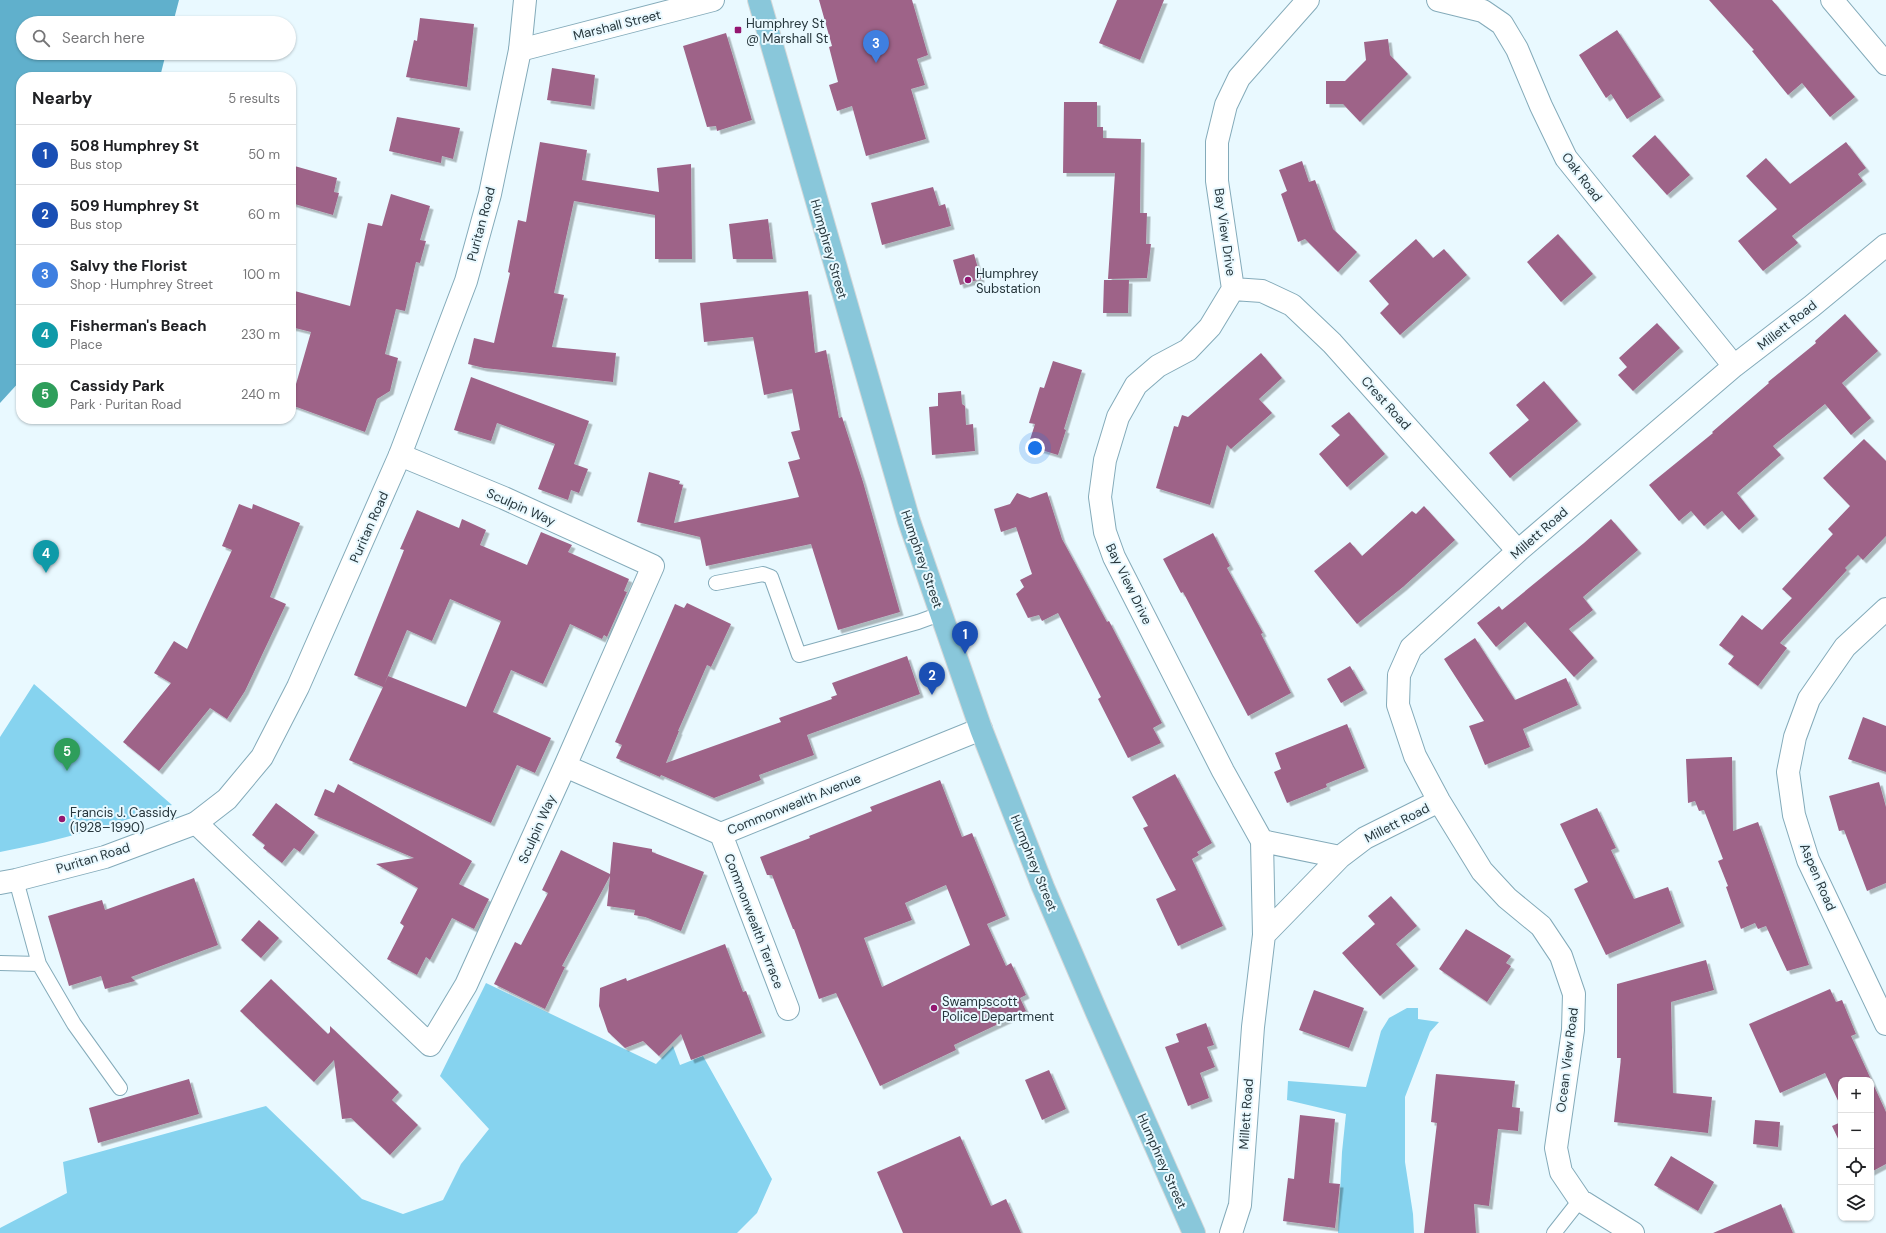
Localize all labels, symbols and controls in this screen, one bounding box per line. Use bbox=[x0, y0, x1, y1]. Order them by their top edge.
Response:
street label: Marshall Street bbox=[571, 6, 663, 44]
place label: Humphrey St @ Marshall St bbox=[746, 15, 828, 47]
search box bbox=[16, 16, 296, 60]
marker: Humphrey St @ Marshall St bbox=[733, 25, 743, 35]
icon: search bbox=[30, 27, 52, 49]
text: Search here bbox=[62, 28, 145, 48]
pin: 3 bbox=[863, 30, 889, 63]
text: Nearby bbox=[32, 87, 92, 109]
text: 5 results bbox=[228, 90, 280, 107]
text: 508 Humphrey St bbox=[70, 136, 199, 156]
text: 1 bbox=[43, 146, 47, 163]
text: 50 m bbox=[248, 146, 280, 163]
street label: Oak Road bbox=[1558, 149, 1606, 205]
text: Bus stop bbox=[70, 156, 122, 173]
street label: Puritan Road bbox=[463, 185, 499, 263]
street label: Bay View Drive bbox=[1210, 187, 1240, 277]
text: 509 Humphrey St bbox=[70, 196, 199, 216]
street label: Humphrey Street bbox=[807, 197, 851, 301]
text: 2 bbox=[41, 206, 49, 223]
text: 60 m bbox=[248, 206, 280, 223]
text: Bus stop bbox=[70, 216, 122, 233]
text: Salvy the Florist bbox=[70, 256, 187, 276]
place label: Humphrey Substation bbox=[976, 265, 1041, 297]
text: 3 bbox=[41, 266, 49, 283]
text: 100 m bbox=[243, 266, 280, 283]
marker: Humphrey Substation bbox=[963, 275, 973, 285]
text: Shop · Humphrey Street bbox=[70, 276, 213, 293]
street label: Millett Road bbox=[1754, 296, 1820, 354]
text: Fisherman's Beach bbox=[70, 316, 207, 336]
text: 4 bbox=[41, 326, 49, 343]
text: 230 m bbox=[241, 326, 280, 343]
text: Place bbox=[70, 336, 102, 353]
street label: Crest Road bbox=[1357, 373, 1415, 433]
text: Cassidy Park bbox=[70, 376, 165, 396]
text: 5 bbox=[41, 386, 49, 403]
text: 240 m bbox=[241, 386, 280, 403]
text: Park · Puritan Road bbox=[70, 396, 181, 413]
your location bbox=[1025, 438, 1045, 458]
street label: Sculpin Way bbox=[484, 484, 558, 530]
street label: Puritan Road bbox=[346, 489, 392, 565]
street label: Millett Road bbox=[1507, 503, 1571, 563]
street label: Humphrey Street bbox=[897, 508, 947, 610]
pin: 4 bbox=[33, 540, 59, 573]
street label: Bay View Drive bbox=[1102, 540, 1156, 628]
pin: 1 bbox=[952, 621, 978, 654]
pin: 2 bbox=[919, 662, 945, 695]
pin: 5 bbox=[54, 738, 80, 771]
street label: Commonwealth Avenue bbox=[725, 769, 863, 839]
street label: Sculpin Way bbox=[514, 792, 560, 866]
street label: Millett Road bbox=[1362, 799, 1432, 847]
place label: Francis J. Cassidy (1928–1990) bbox=[70, 804, 177, 836]
street label: Humphrey Street bbox=[1007, 812, 1061, 914]
marker: Francis J. Cassidy (1928–1990) bbox=[57, 814, 67, 824]
street label: Puritan Road bbox=[54, 839, 132, 877]
street label: Aspen Road bbox=[1796, 841, 1840, 913]
street label: Commonwealth Terrace bbox=[720, 851, 788, 991]
place label: Swampscott Police Department bbox=[942, 993, 1054, 1025]
marker: Swampscott Police Department bbox=[929, 1003, 939, 1013]
street label: Ocean View Road bbox=[1552, 1007, 1582, 1113]
map controls bbox=[1838, 1077, 1874, 1221]
button: + bbox=[1838, 1077, 1874, 1113]
street label: Millett Road bbox=[1235, 1078, 1257, 1150]
street label: Humphrey Street bbox=[1133, 1111, 1191, 1211]
button: − bbox=[1838, 1113, 1874, 1149]
button: locate bbox=[1838, 1149, 1874, 1185]
button: layers bbox=[1838, 1185, 1874, 1221]

